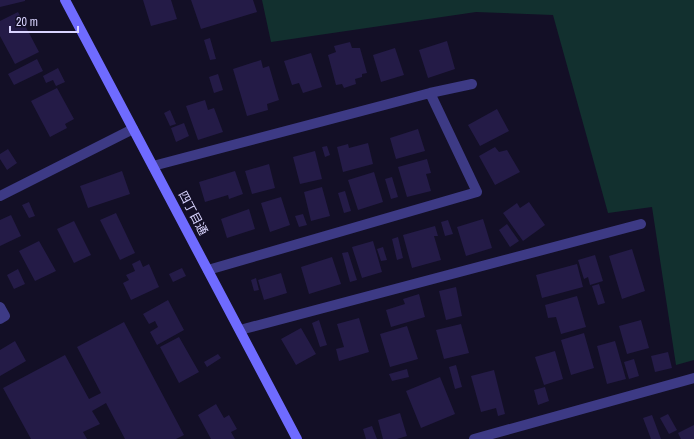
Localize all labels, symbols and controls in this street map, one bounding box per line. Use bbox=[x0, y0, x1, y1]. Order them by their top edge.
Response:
scale bar bbox=[10, 8, 78, 34]
text: 20 m bbox=[16, 14, 38, 30]
street label: 四丁目通 bbox=[175, 188, 211, 238]

